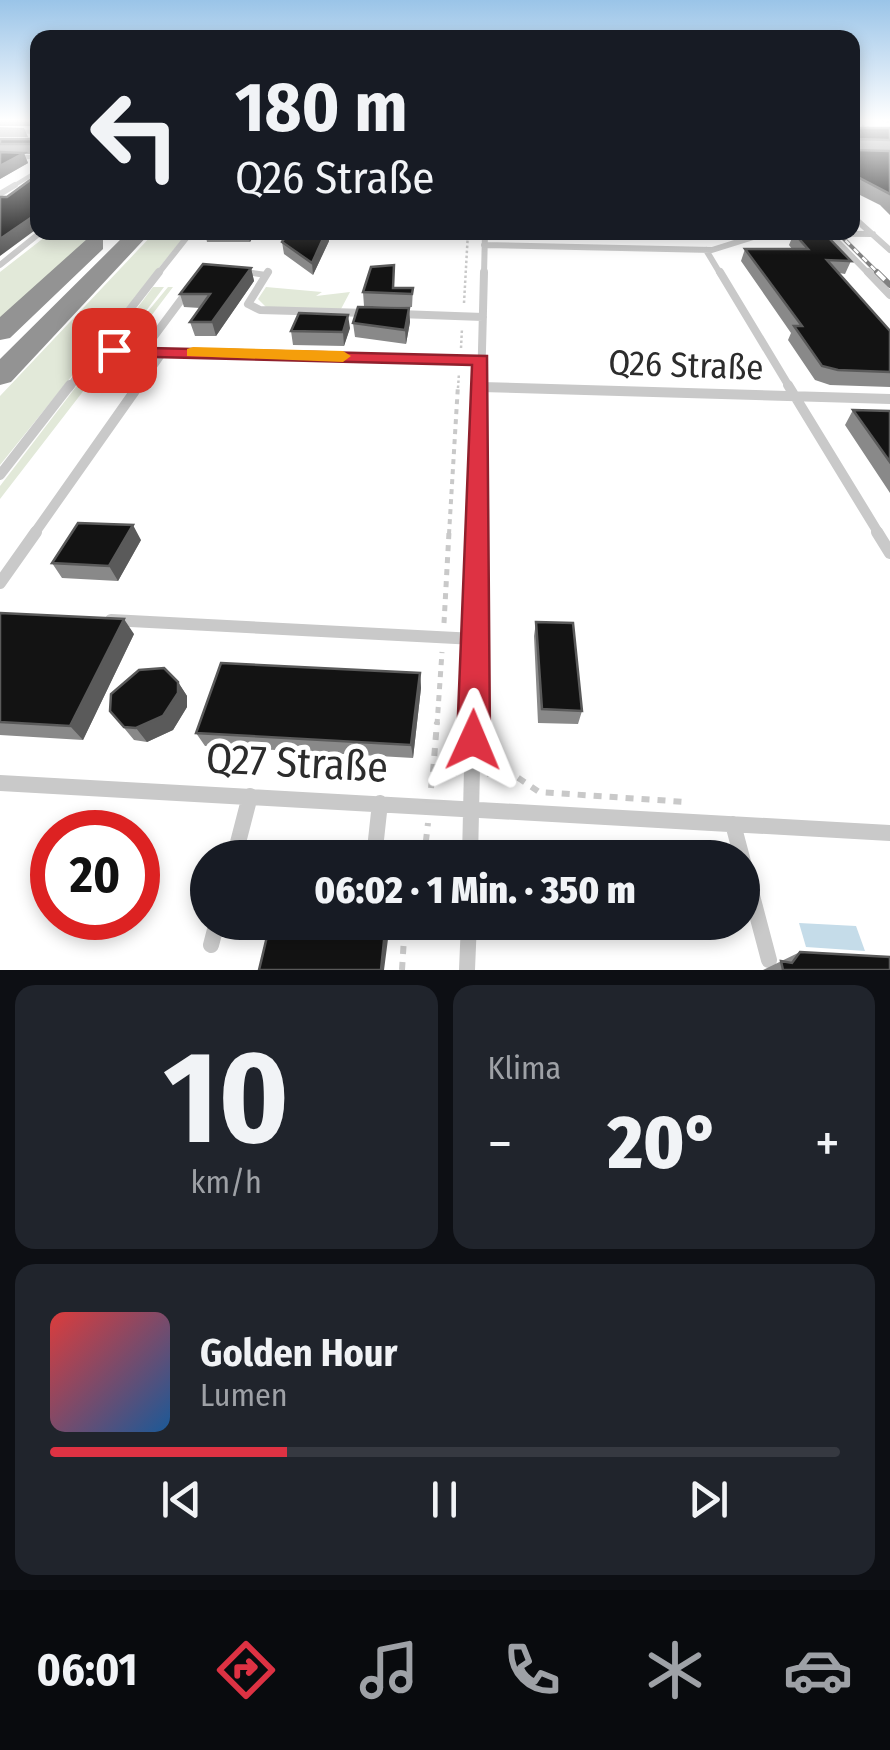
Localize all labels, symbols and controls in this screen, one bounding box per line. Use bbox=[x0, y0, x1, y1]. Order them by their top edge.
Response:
text: 180 m bbox=[235, 66, 408, 150]
icon: left bbox=[70, 70, 200, 200]
text: Q26 Straße bbox=[235, 151, 435, 205]
pin bbox=[72, 308, 157, 393]
icon: arrive bbox=[87, 323, 142, 378]
street label: Q26 Straße bbox=[608, 341, 764, 389]
position arrow bbox=[421, 688, 525, 792]
street label: Q27 Straße bbox=[205, 733, 389, 793]
speed limit sign: 20 bbox=[30, 810, 160, 940]
text: 06:02 · 1 Min. · 350 m bbox=[314, 867, 636, 913]
text: 10 bbox=[163, 1020, 289, 1176]
text: Klima bbox=[488, 1049, 561, 1087]
text: 20° bbox=[608, 1098, 720, 1188]
text: − bbox=[488, 1111, 512, 1177]
text: + bbox=[815, 1111, 840, 1177]
text: km/h bbox=[191, 1163, 262, 1201]
text: Golden Hour bbox=[200, 1330, 398, 1376]
text: Lumen bbox=[200, 1376, 288, 1414]
icon: previous bbox=[154, 1472, 209, 1527]
icon: pause bbox=[417, 1472, 472, 1527]
icon: next bbox=[681, 1472, 736, 1527]
icon: directions bbox=[211, 1635, 281, 1705]
icon: music bbox=[354, 1635, 424, 1705]
icon: phone bbox=[497, 1635, 567, 1705]
icon: climate bbox=[640, 1635, 710, 1705]
icon: car bbox=[783, 1635, 853, 1705]
text: 06:01 bbox=[37, 1643, 138, 1697]

